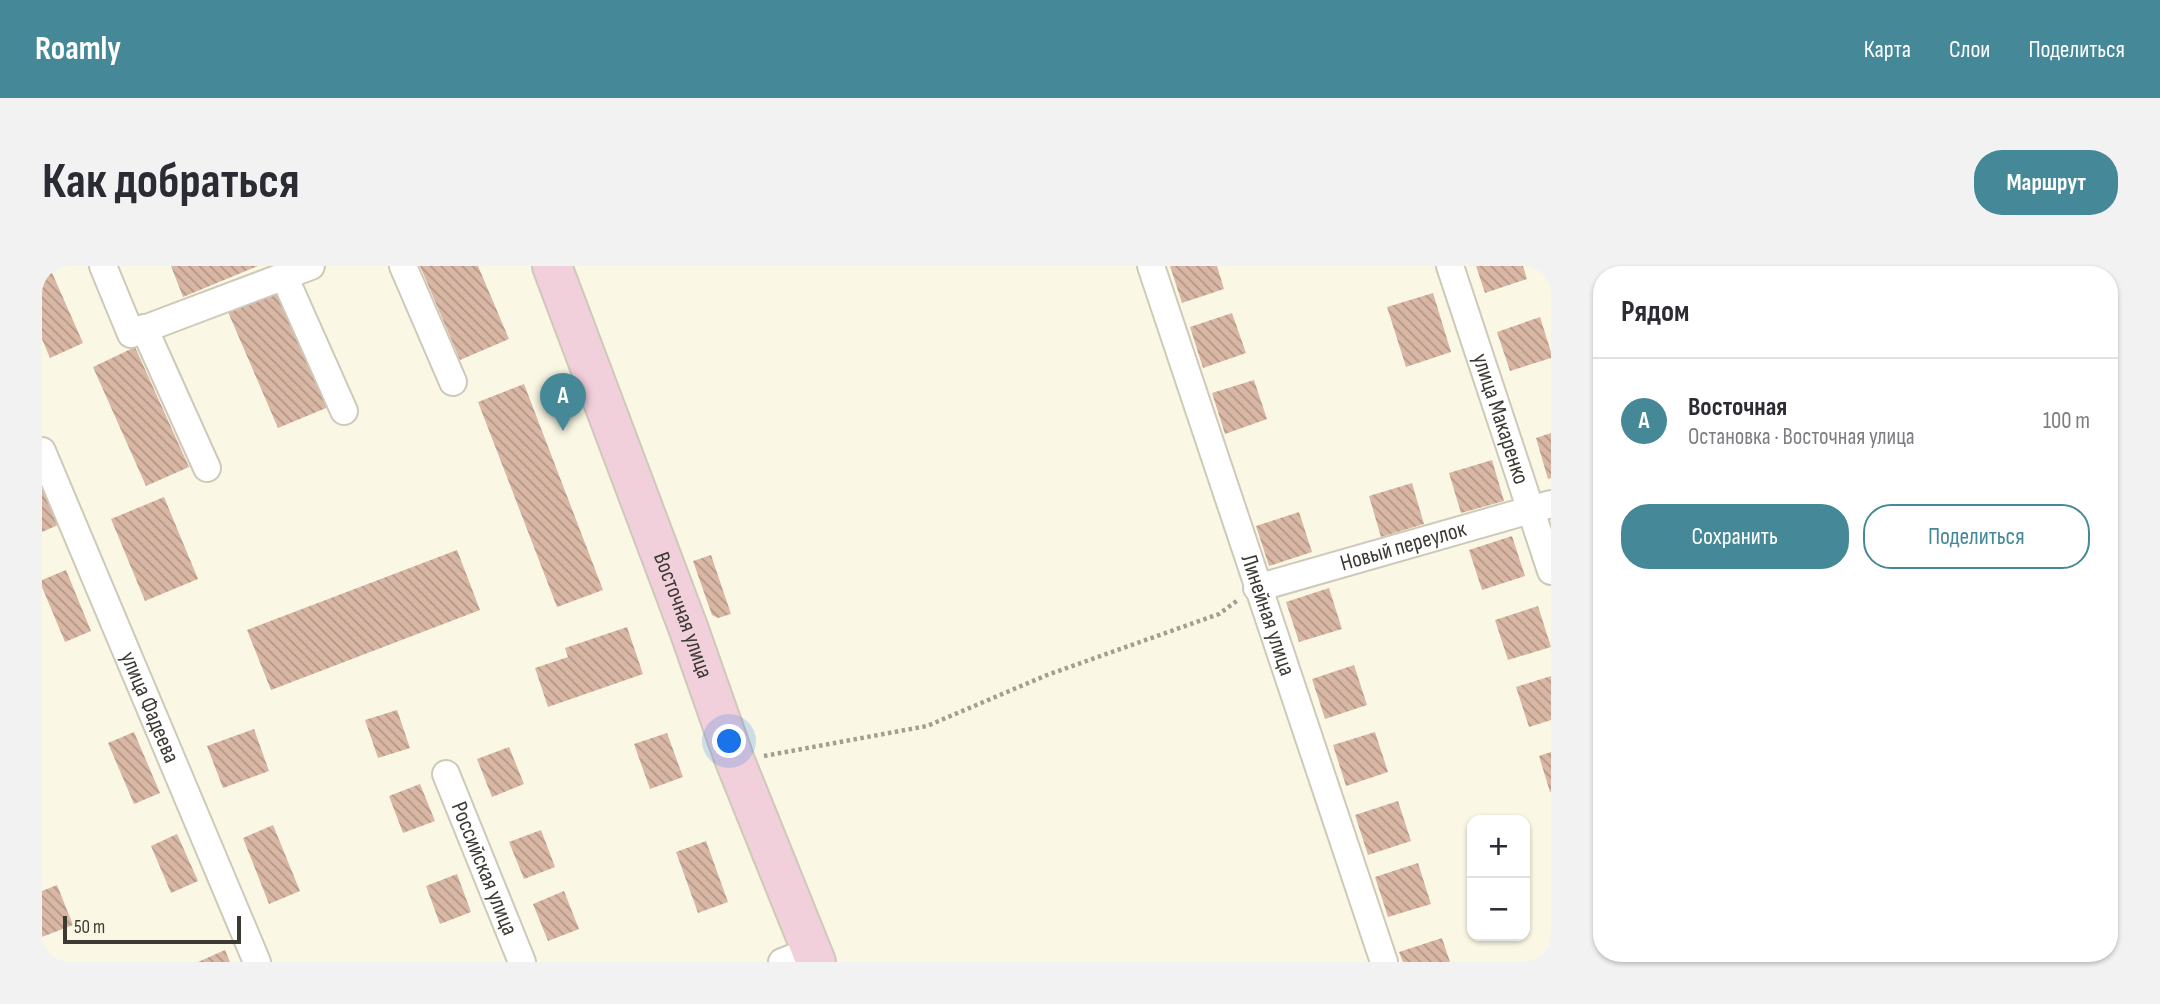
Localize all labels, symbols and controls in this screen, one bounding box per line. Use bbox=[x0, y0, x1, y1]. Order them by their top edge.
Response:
text: Roamly bbox=[35, 29, 121, 69]
text: Карта bbox=[1864, 35, 1911, 64]
text: Слои bbox=[1949, 35, 1990, 64]
text: Поделиться bbox=[2028, 35, 2125, 64]
button: Маршрут bbox=[1974, 150, 2118, 215]
text: Как добраться bbox=[42, 153, 300, 212]
text: Рядом bbox=[1621, 294, 1689, 330]
street label: улица Макаренко bbox=[1466, 350, 1535, 488]
pin: A bbox=[540, 373, 586, 431]
text: Восточная bbox=[1688, 392, 1787, 423]
text: A bbox=[1639, 407, 1649, 435]
text: 100 m bbox=[2043, 407, 2090, 435]
text: Остановка · Восточная улица bbox=[1688, 423, 1915, 451]
button: Сохранить bbox=[1621, 504, 1849, 569]
button: Поделиться bbox=[1863, 504, 2090, 569]
street label: Новый переулок bbox=[1337, 515, 1470, 577]
street label: Восточная улица bbox=[647, 548, 719, 682]
street label: Линейная улица bbox=[1235, 551, 1301, 679]
street label: улица Фадеева bbox=[114, 647, 186, 767]
your location bbox=[712, 724, 746, 758]
street label: Российская улица bbox=[445, 798, 524, 939]
map controls bbox=[1467, 815, 1530, 941]
button: + bbox=[1467, 815, 1530, 878]
button: − bbox=[1467, 878, 1530, 941]
scale bar bbox=[63, 913, 242, 945]
text: 50 m bbox=[74, 916, 105, 939]

